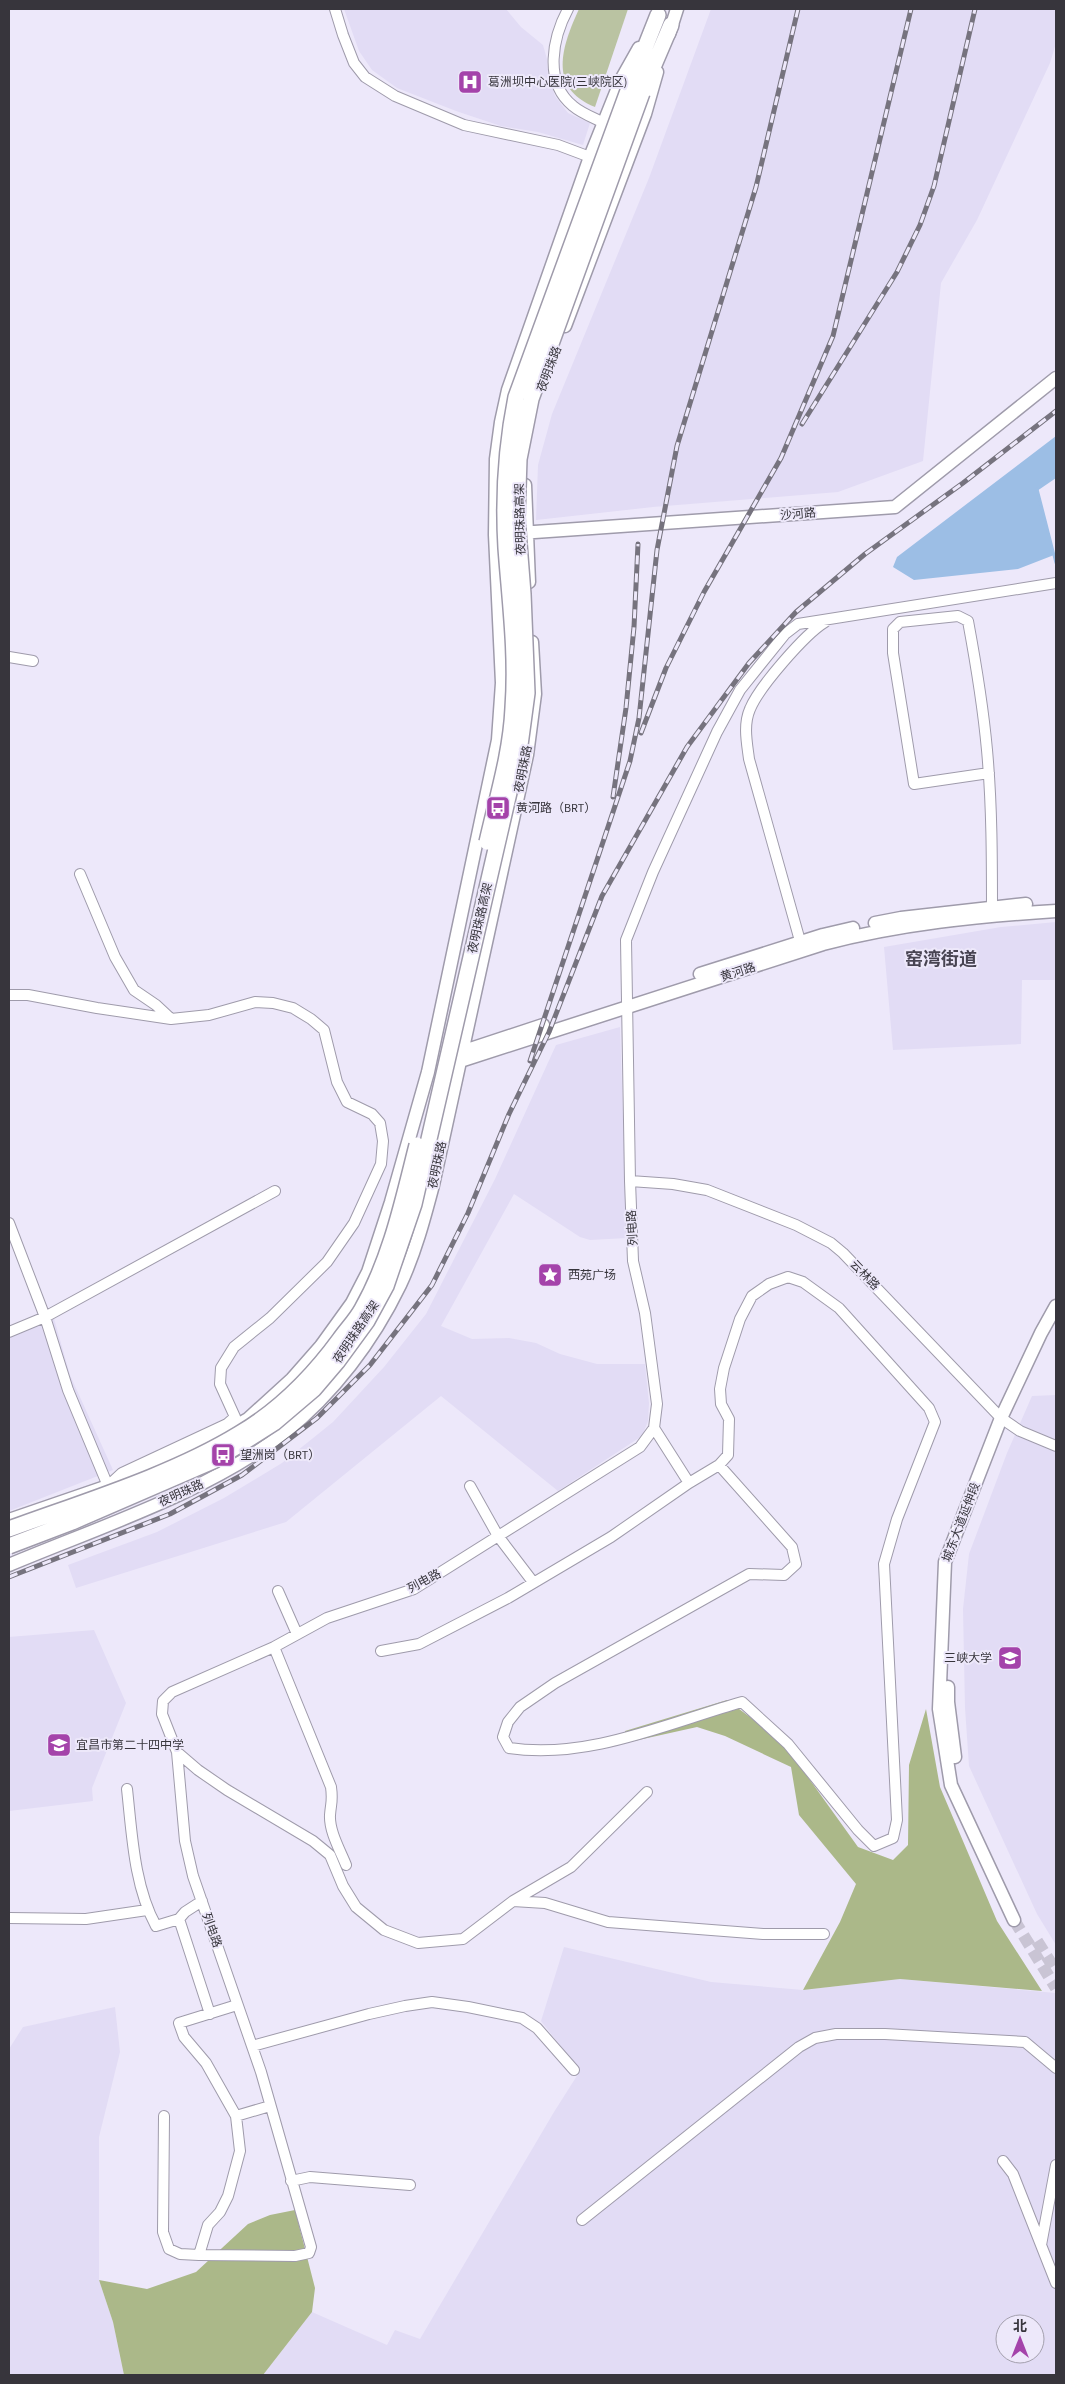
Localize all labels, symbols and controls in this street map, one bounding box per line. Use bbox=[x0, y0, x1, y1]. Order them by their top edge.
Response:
hospital icon: 葛洲坝中心医院(三峡院区) bbox=[457, 69, 483, 95]
place label: 葛洲坝中心医院(三峡院区) bbox=[488, 74, 627, 91]
street label: 夜明珠路 bbox=[533, 344, 566, 395]
street label: 夜明珠路高架 bbox=[511, 483, 530, 555]
street label: 沙河路 bbox=[779, 504, 817, 525]
street label: 夜明珠路 bbox=[511, 744, 536, 794]
bus stop icon: 黄河路（BRT） bbox=[485, 795, 511, 821]
place label: 黄河路（BRT） bbox=[516, 800, 596, 817]
street label: 夜明珠路高架 bbox=[464, 881, 497, 955]
district label: 窑湾街道 bbox=[905, 947, 977, 972]
street label: 黄河路 bbox=[718, 959, 758, 986]
street label: 夜明珠路 bbox=[424, 1140, 451, 1190]
street label: 列电路 bbox=[623, 1210, 642, 1246]
street label: 云林路 bbox=[846, 1256, 883, 1294]
place icon: 西苑广场 bbox=[537, 1262, 563, 1288]
place label: 西苑广场 bbox=[568, 1267, 616, 1284]
street label: 夜明珠路高架 bbox=[329, 1298, 384, 1367]
bus stop icon: 望洲岗（BRT） bbox=[210, 1442, 236, 1468]
place label: 望洲岗（BRT） bbox=[240, 1447, 320, 1464]
street label: 夜明珠路 bbox=[156, 1476, 207, 1511]
street label: 城东大道延伸段 bbox=[938, 1480, 984, 1564]
street label: 列电路 bbox=[404, 1565, 444, 1597]
school or university icon: 三峡大学 bbox=[997, 1645, 1023, 1671]
place label: 三峡大学 bbox=[944, 1650, 992, 1667]
school or university icon: 宜昌市第二十四中学 bbox=[46, 1732, 72, 1758]
place label: 宜昌市第二十四中学 bbox=[76, 1737, 184, 1754]
street label: 列电路 bbox=[198, 1910, 225, 1950]
north arrow bbox=[995, 2314, 1045, 2364]
text: 北 bbox=[1013, 2317, 1027, 2337]

